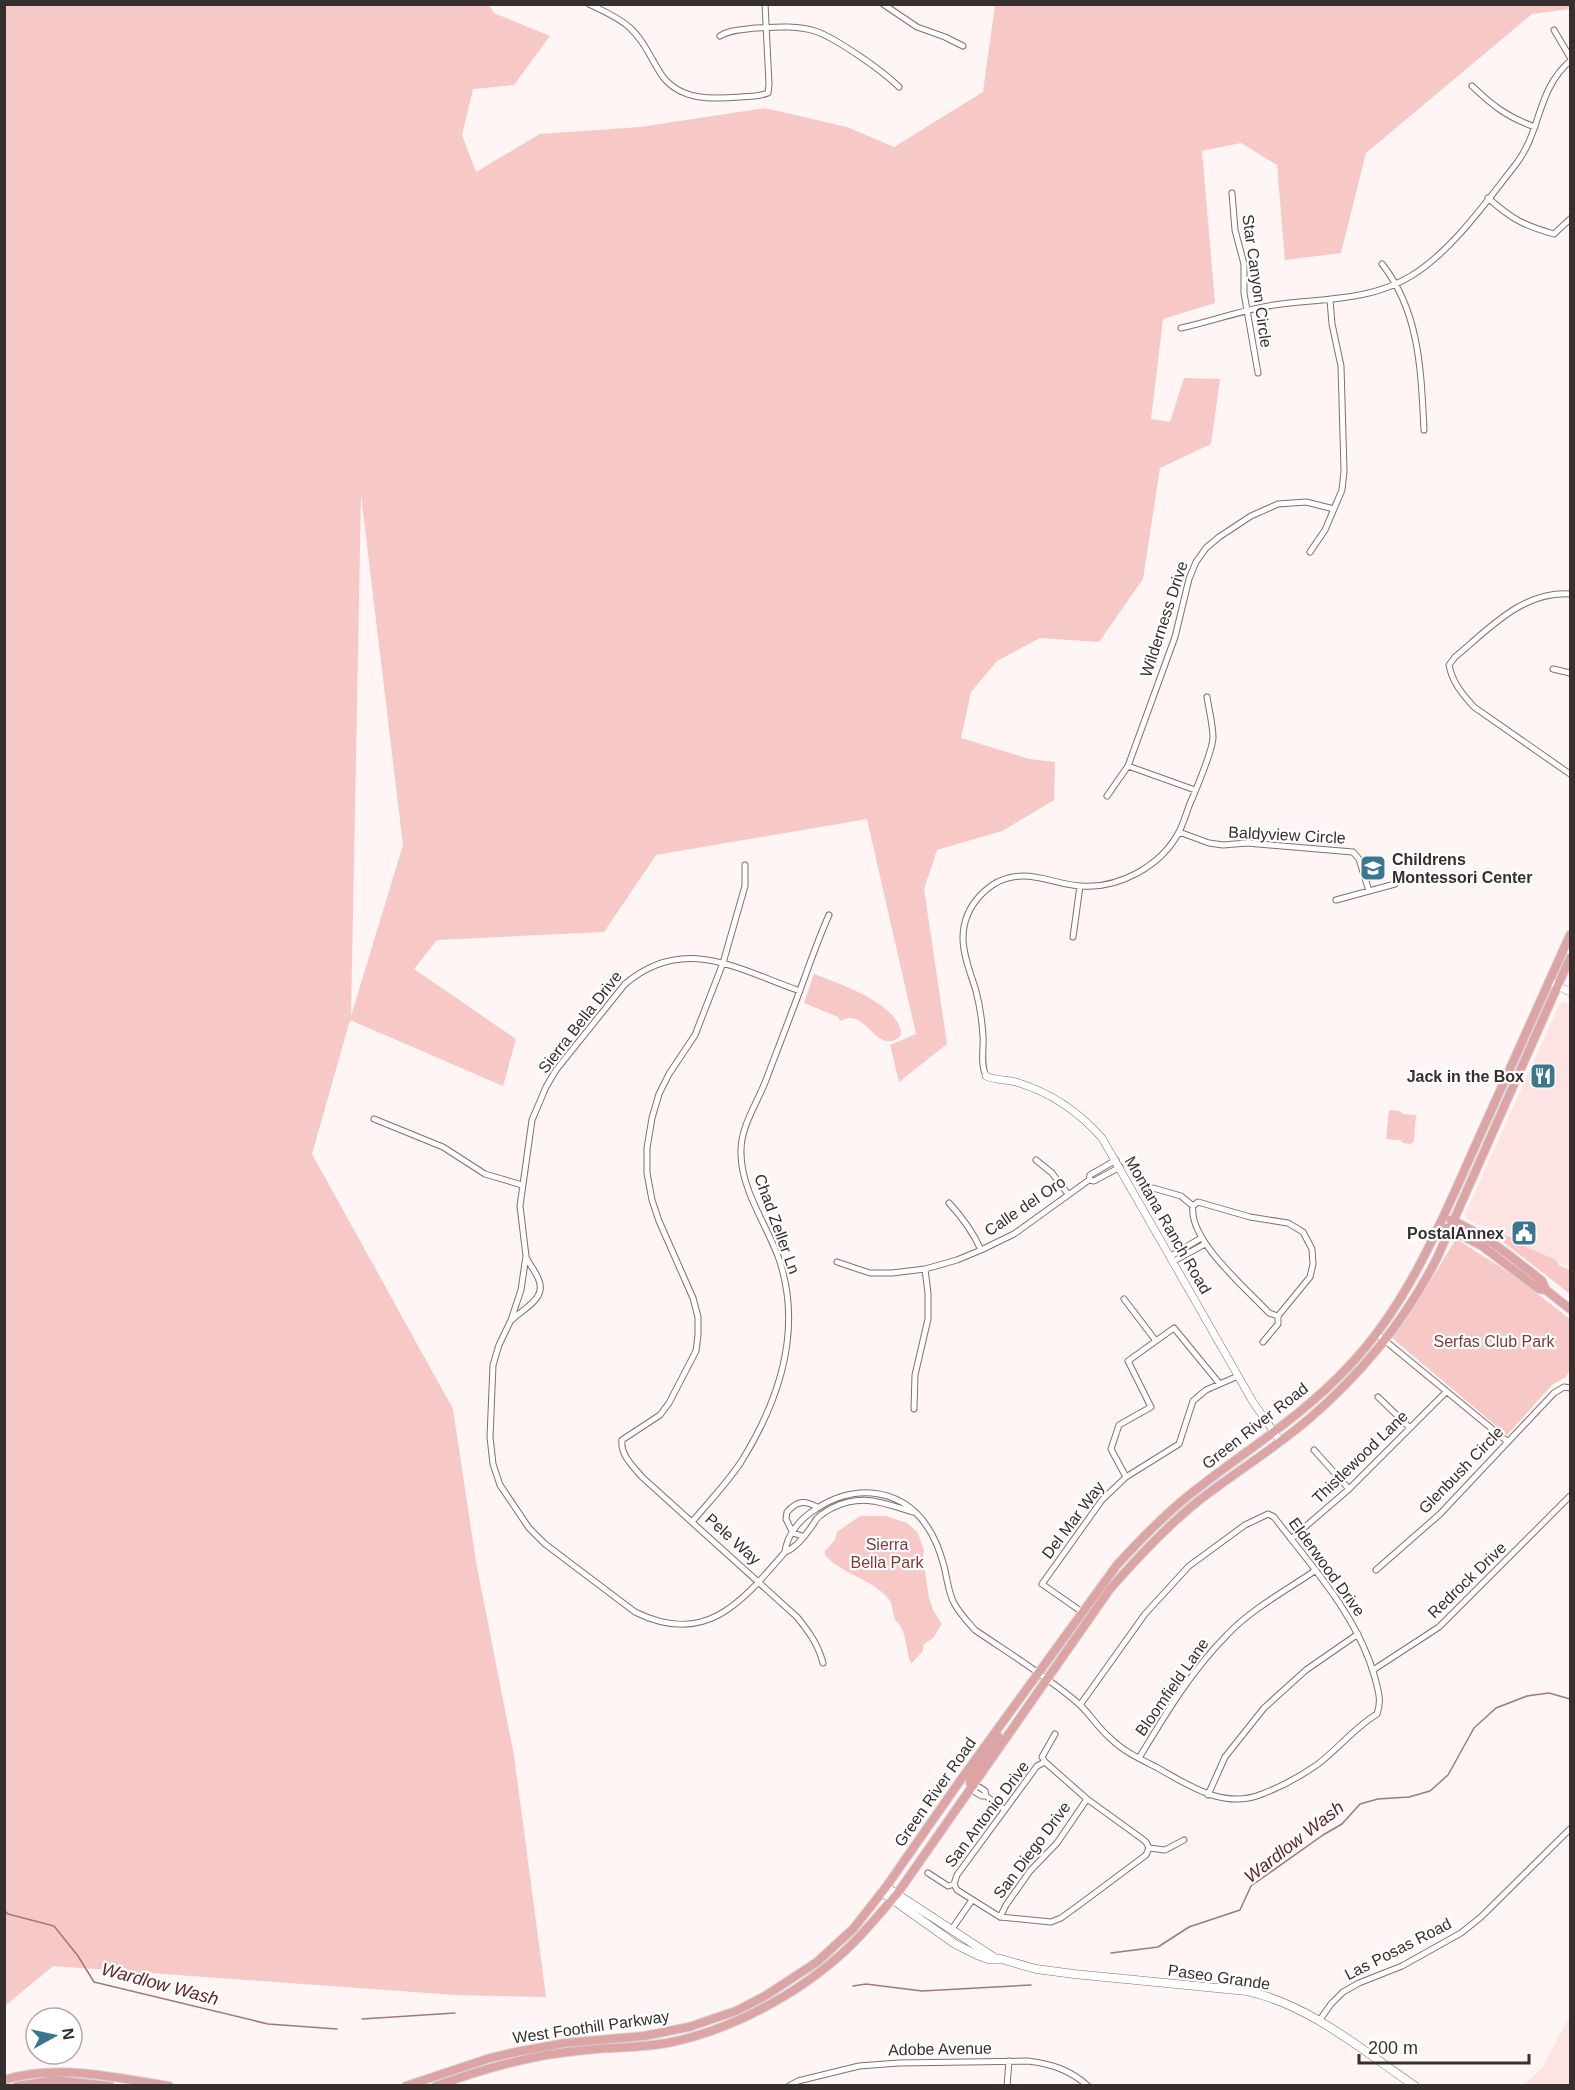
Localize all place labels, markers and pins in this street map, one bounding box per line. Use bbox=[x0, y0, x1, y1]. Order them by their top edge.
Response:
place label: Childrens Montessori Center bbox=[1392, 851, 1532, 886]
school or university icon: Childrens Montessori Center bbox=[1358, 853, 1388, 883]
restaurant icon: Jack in the Box bbox=[1528, 1061, 1558, 1091]
place label: Jack in the Box bbox=[1407, 1068, 1524, 1085]
public building icon: PostalAnnex bbox=[1509, 1218, 1539, 1248]
place label: PostalAnnex bbox=[1407, 1225, 1504, 1242]

